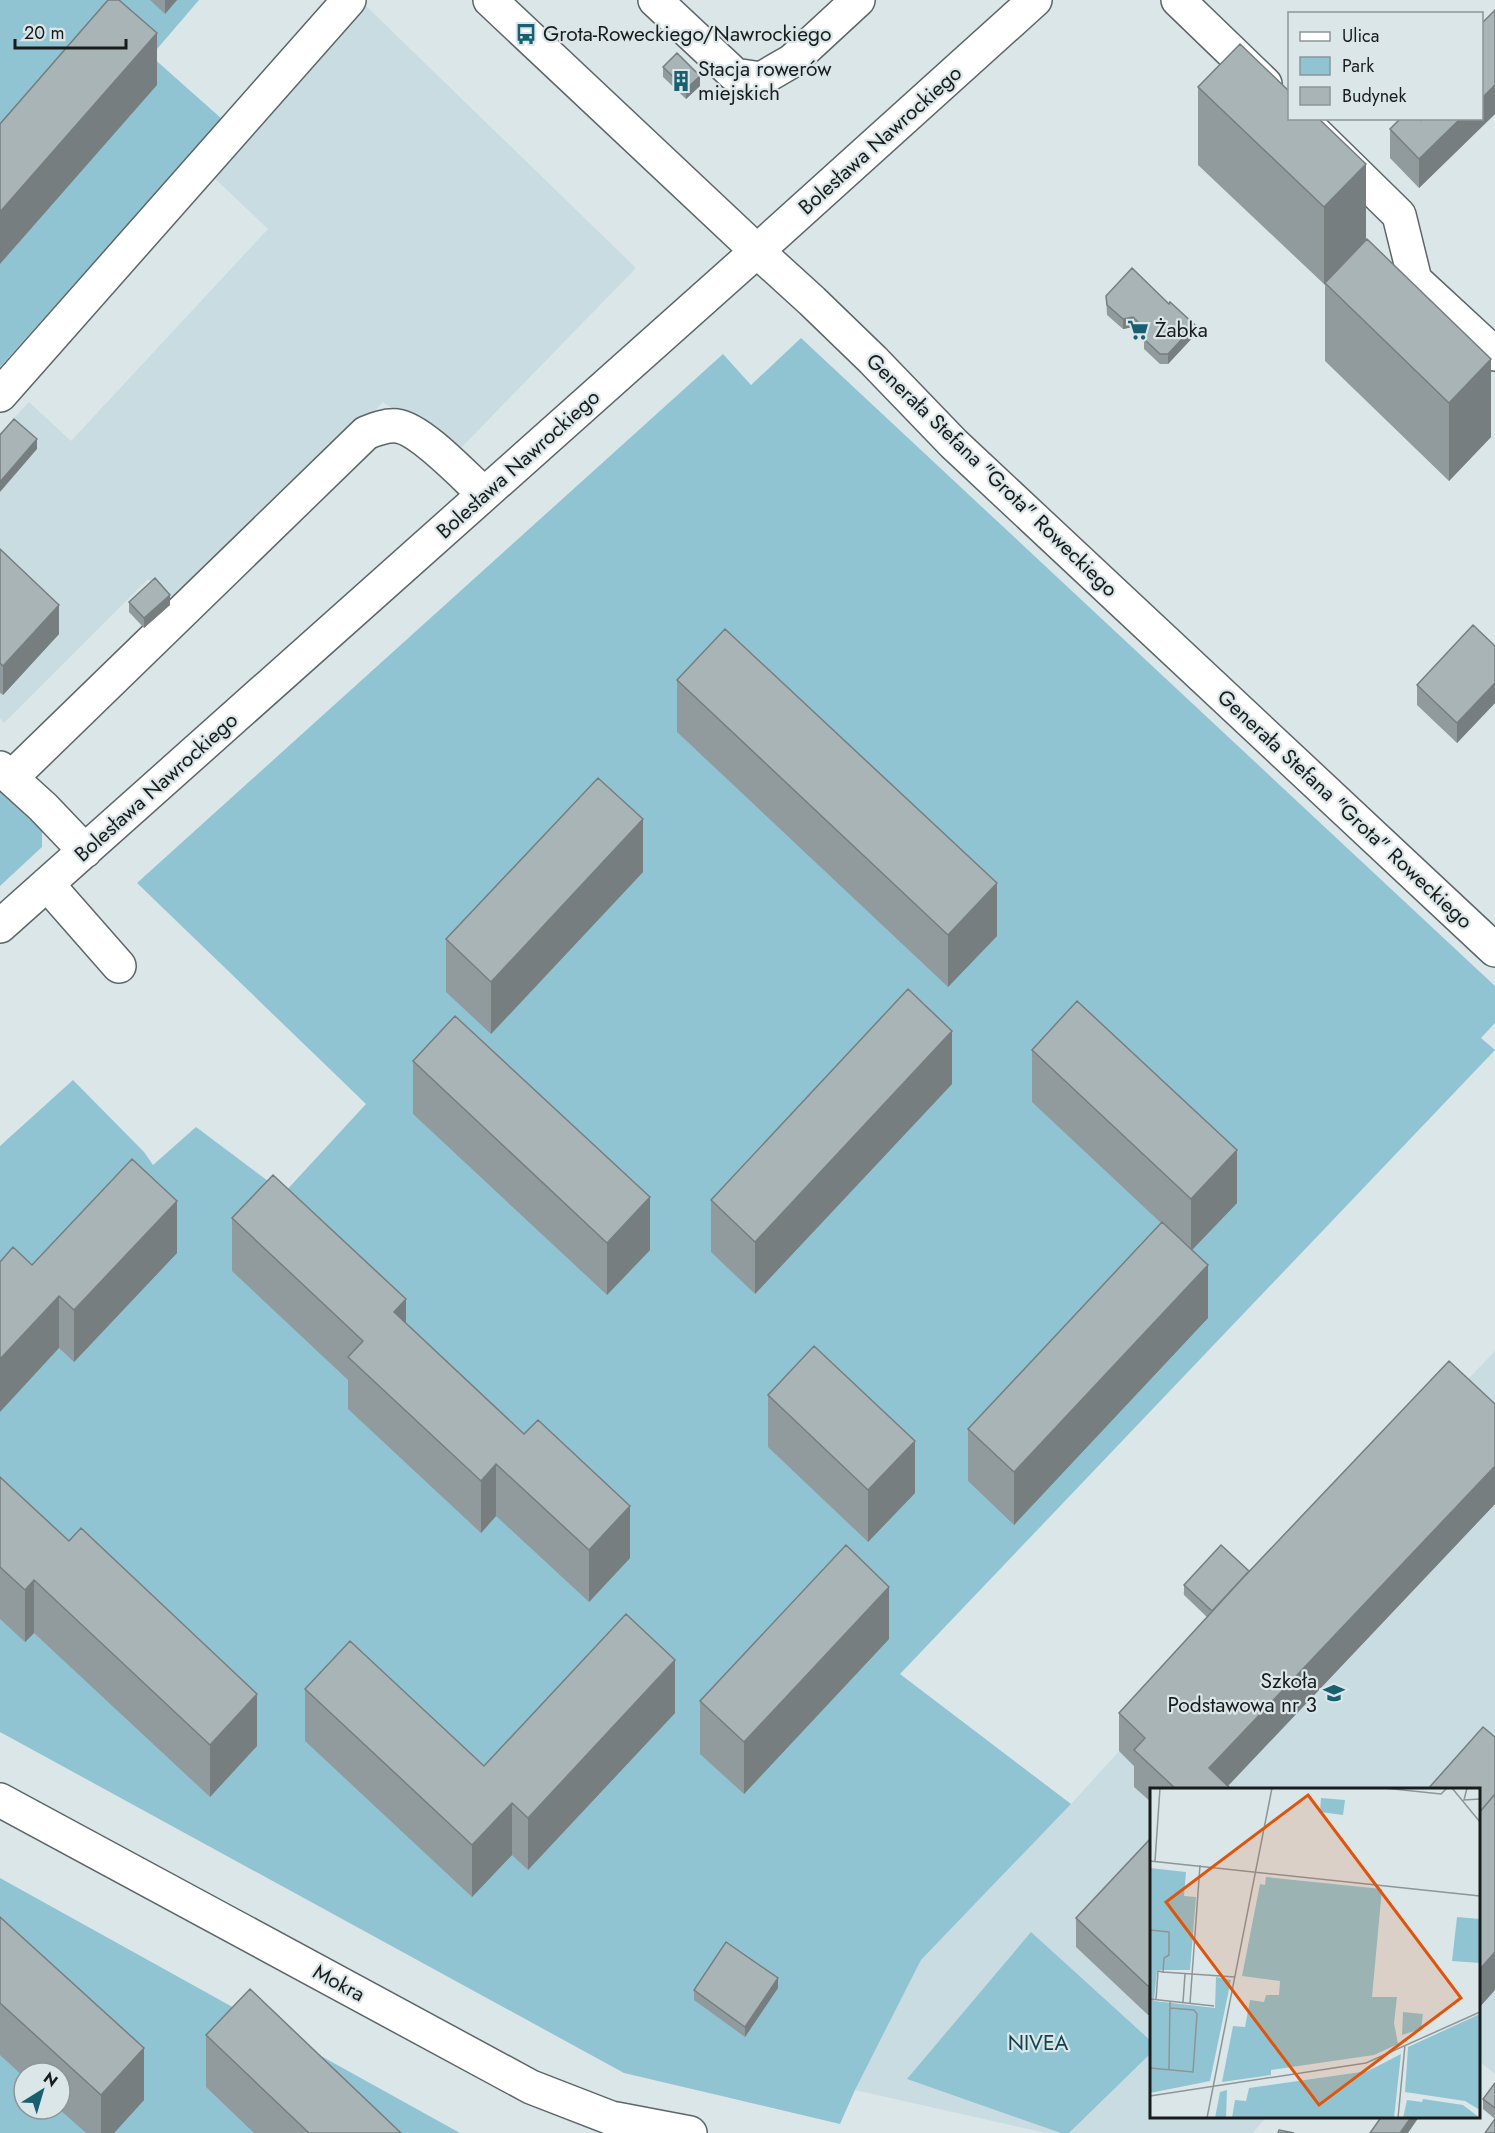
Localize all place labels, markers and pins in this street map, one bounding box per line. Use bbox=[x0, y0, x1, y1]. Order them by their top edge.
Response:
place label: Grota-Roweckiego/Nawrockiego bbox=[543, 19, 832, 49]
bus stop icon: Grota-Roweckiego/Nawrockiego bbox=[514, 22, 538, 46]
place label: Stacja rowerów miejskich bbox=[698, 54, 832, 108]
building icon: Stacja rowerów miejskich bbox=[669, 69, 693, 93]
place label: Żabka bbox=[1155, 315, 1208, 345]
supermarket icon: Żabka bbox=[1126, 318, 1150, 342]
place label: Szkoła Podstawowa nr 3 bbox=[1167, 1666, 1317, 1720]
school or university icon: Szkoła Podstawowa nr 3 bbox=[1322, 1681, 1346, 1705]

